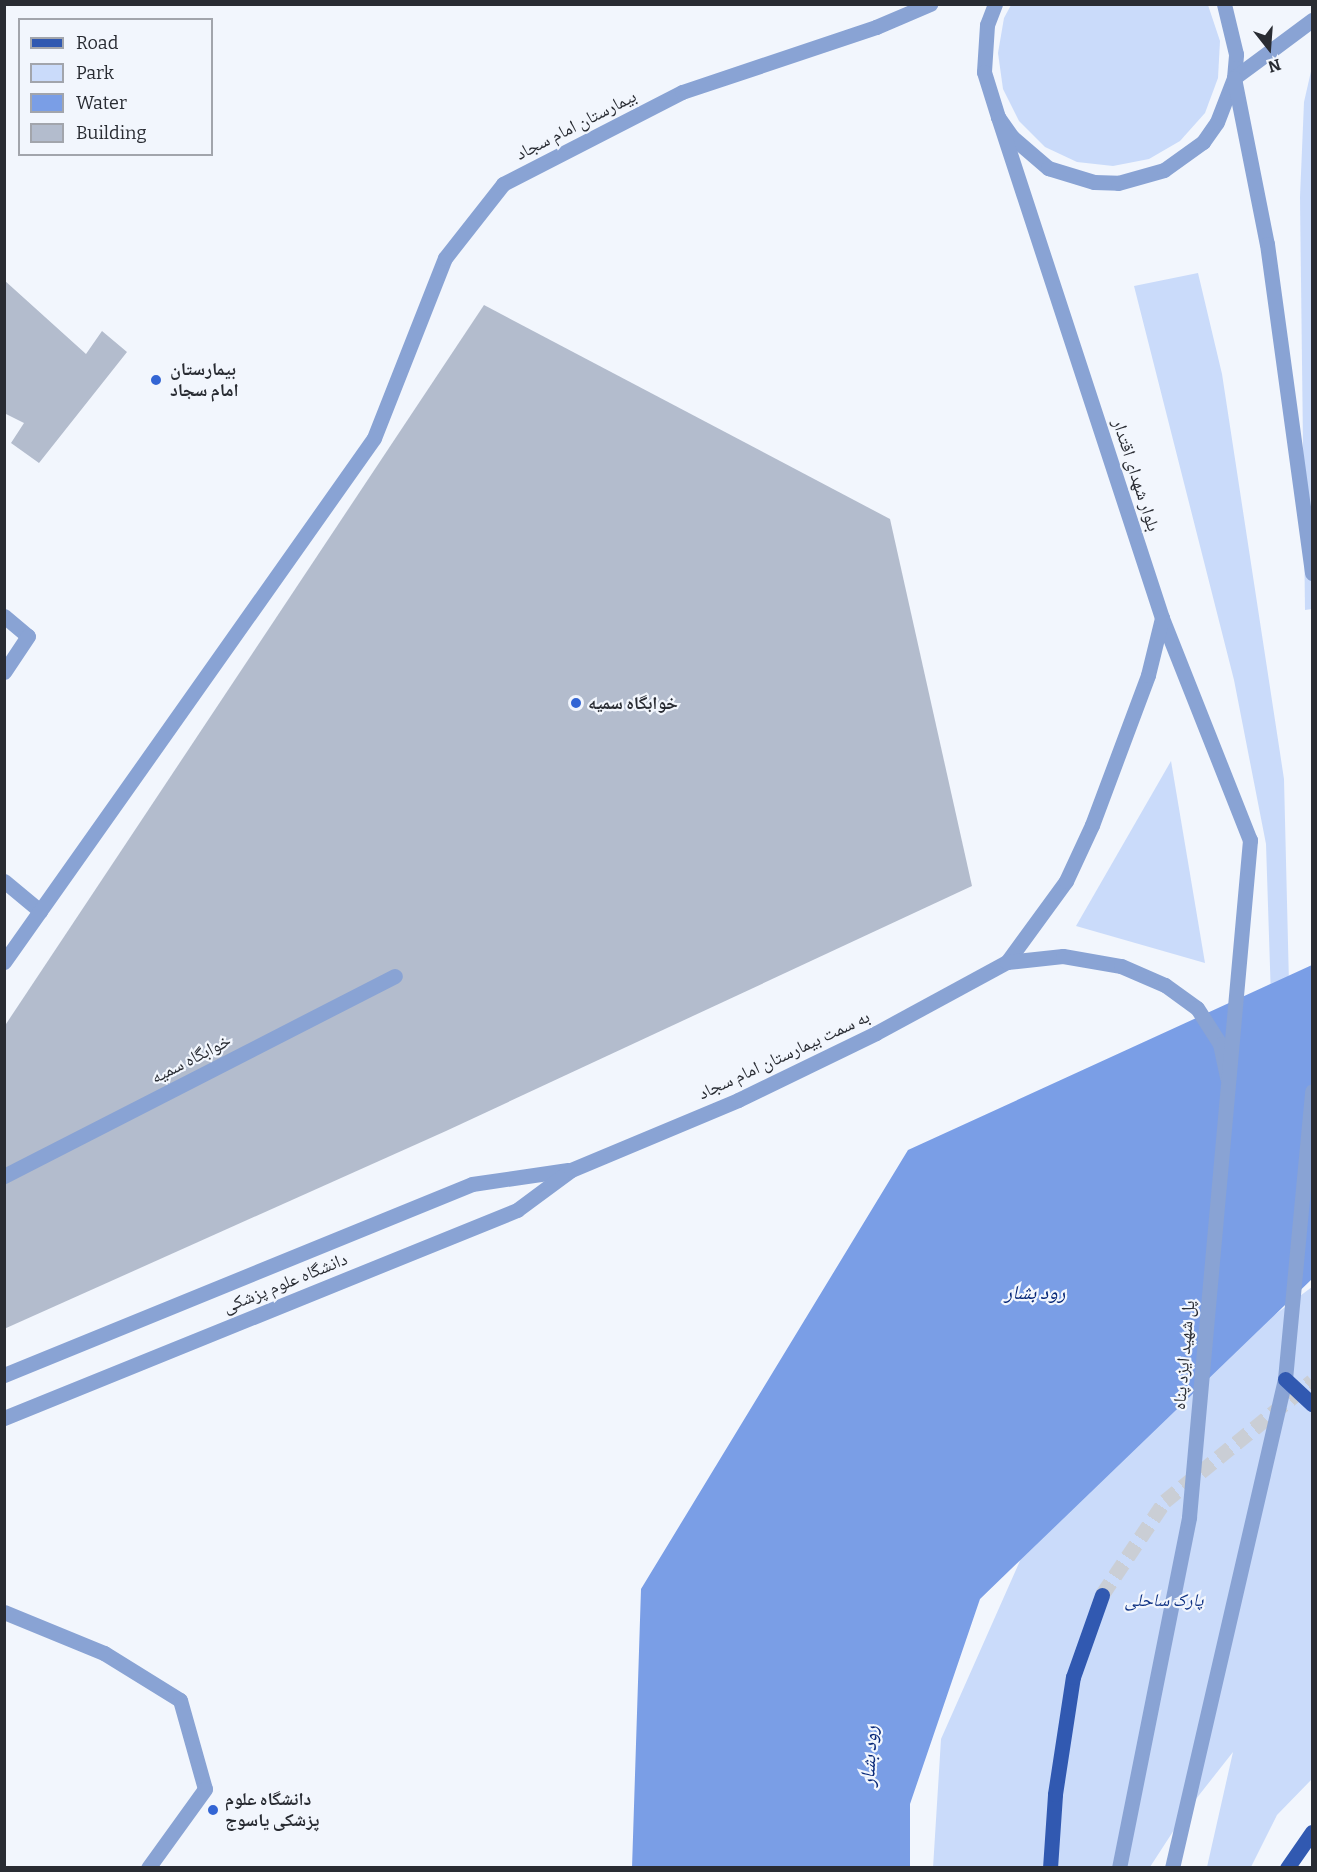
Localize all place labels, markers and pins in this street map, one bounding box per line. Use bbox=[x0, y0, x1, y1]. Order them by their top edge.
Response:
place label: بیمارستان امام سجاد bbox=[170, 359, 239, 401]
marker: بیمارستان امام سجاد bbox=[147, 371, 165, 389]
place label: خوابگاه سمیه bbox=[588, 692, 678, 714]
marker: خوابگاه سمیه bbox=[569, 696, 583, 710]
place label: دانشگاه علوم پزشکی یاسوج bbox=[225, 1789, 319, 1832]
marker: دانشگاه علوم پزشکی یاسوج bbox=[206, 1803, 220, 1817]

